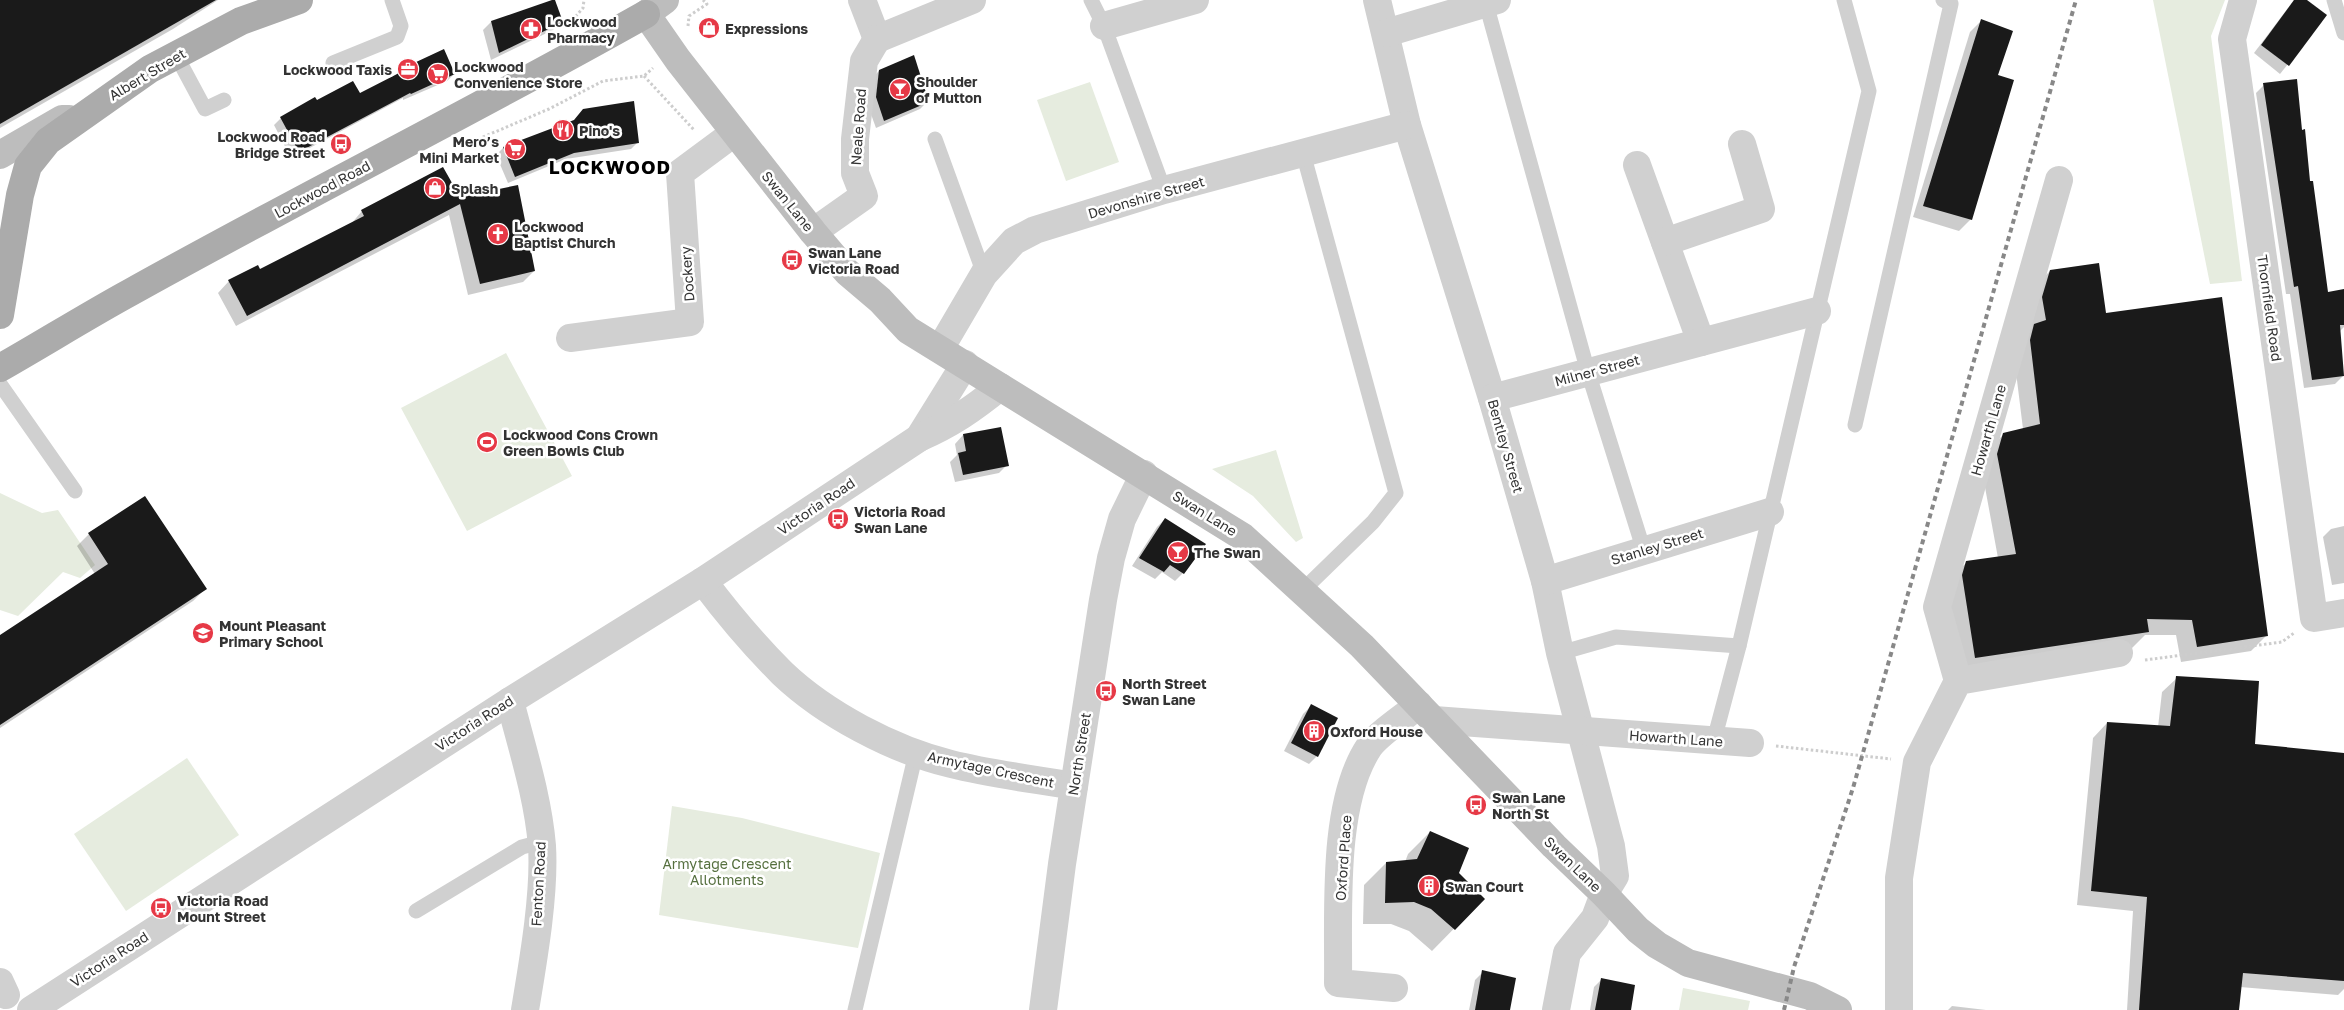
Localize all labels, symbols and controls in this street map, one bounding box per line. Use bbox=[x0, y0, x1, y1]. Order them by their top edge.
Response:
place label: Lockwood Pharmacy bbox=[547, 13, 617, 46]
shop icon: Expressions bbox=[697, 16, 721, 40]
pharmacy icon: Lockwood Pharmacy bbox=[519, 17, 543, 41]
place label: Expressions bbox=[725, 20, 808, 37]
street label: Albert Street bbox=[106, 44, 188, 104]
office icon: Lockwood Taxis bbox=[396, 57, 420, 81]
place label: Lockwood Convenience Store bbox=[454, 58, 583, 91]
place label: Lockwood Taxis bbox=[283, 61, 392, 78]
supermarket icon: Lockwood Convenience Store bbox=[426, 62, 450, 86]
place label: Shoulder of Mutton bbox=[916, 73, 982, 106]
bar icon: Shoulder of Mutton bbox=[888, 77, 912, 101]
street label: Neale Road bbox=[847, 88, 869, 166]
restaurant icon: Pino's bbox=[551, 118, 575, 142]
place label: Pino's bbox=[579, 122, 620, 139]
place label: Lockwood Road Bridge Street bbox=[217, 128, 325, 161]
bus stop icon: Lockwood Road Bridge Street bbox=[329, 132, 353, 156]
place label: Mero’s Mini Market bbox=[419, 133, 499, 166]
supermarket icon: Mero’s Mini Market bbox=[503, 137, 527, 161]
district label: LOCKWOOD bbox=[549, 155, 671, 178]
street label: Lockwood Road bbox=[271, 157, 373, 221]
street label: Swan Lane bbox=[759, 167, 817, 235]
street label: Devonshire Street bbox=[1086, 172, 1206, 222]
shop icon: Splash bbox=[423, 176, 447, 200]
place label: Splash bbox=[451, 180, 498, 197]
place label: Lockwood Baptist Church bbox=[514, 218, 615, 251]
church icon: Lockwood Baptist Church bbox=[486, 222, 510, 246]
place label: Swan Lane Victoria Road bbox=[808, 244, 899, 277]
street label: Dockery bbox=[677, 246, 697, 302]
bus stop icon: Swan Lane Victoria Road bbox=[780, 248, 804, 272]
street label: Thornfield Road bbox=[2254, 254, 2286, 362]
street label: Milner Street bbox=[1553, 350, 1641, 390]
street label: Howarth Lane bbox=[1967, 382, 2009, 478]
street label: Bentley Street bbox=[1485, 397, 1527, 495]
place label: Lockwood Cons Crown Green Bowls Club bbox=[503, 426, 658, 459]
sports icon: Lockwood Cons Crown Green Bowls Club bbox=[475, 430, 499, 454]
street label: Victoria Road bbox=[774, 474, 858, 538]
street label: Swan Lane bbox=[1170, 487, 1240, 539]
place label: Victoria Road Swan Lane bbox=[854, 503, 945, 536]
bus stop icon: Victoria Road Swan Lane bbox=[826, 507, 850, 531]
street label: Stanley Street bbox=[1609, 524, 1705, 568]
bar icon: The Swan bbox=[1166, 540, 1190, 564]
place label: The Swan bbox=[1194, 544, 1260, 561]
place label: Mount Pleasant Primary School bbox=[219, 617, 327, 650]
school or university icon: Mount Pleasant Primary School bbox=[191, 621, 215, 645]
place label: North Street Swan Lane bbox=[1122, 675, 1207, 708]
bus stop icon: North Street Swan Lane bbox=[1094, 679, 1118, 703]
street label: Victoria Road bbox=[432, 691, 516, 755]
street label: North Street bbox=[1064, 711, 1094, 797]
building icon: Oxford House bbox=[1302, 719, 1326, 743]
place label: Oxford House bbox=[1330, 723, 1423, 740]
street label: Howarth Lane bbox=[1628, 726, 1724, 750]
street label: Armytage Crescent bbox=[926, 747, 1056, 791]
place label: Swan Lane North St bbox=[1492, 789, 1566, 822]
bus stop icon: Swan Lane North St bbox=[1464, 793, 1488, 817]
street label: Oxford Place bbox=[1332, 814, 1354, 902]
street label: Swan Lane bbox=[1541, 833, 1605, 895]
street label: Fenton Road bbox=[527, 841, 549, 927]
park label: Armytage Crescent Allotments bbox=[662, 855, 792, 888]
building icon: Swan Court bbox=[1417, 874, 1441, 898]
place label: Swan Court bbox=[1445, 878, 1524, 895]
place label: Victoria Road Mount Street bbox=[177, 892, 268, 925]
bus stop icon: Victoria Road Mount Street bbox=[149, 896, 173, 920]
street label: Victoria Road bbox=[67, 927, 151, 991]

